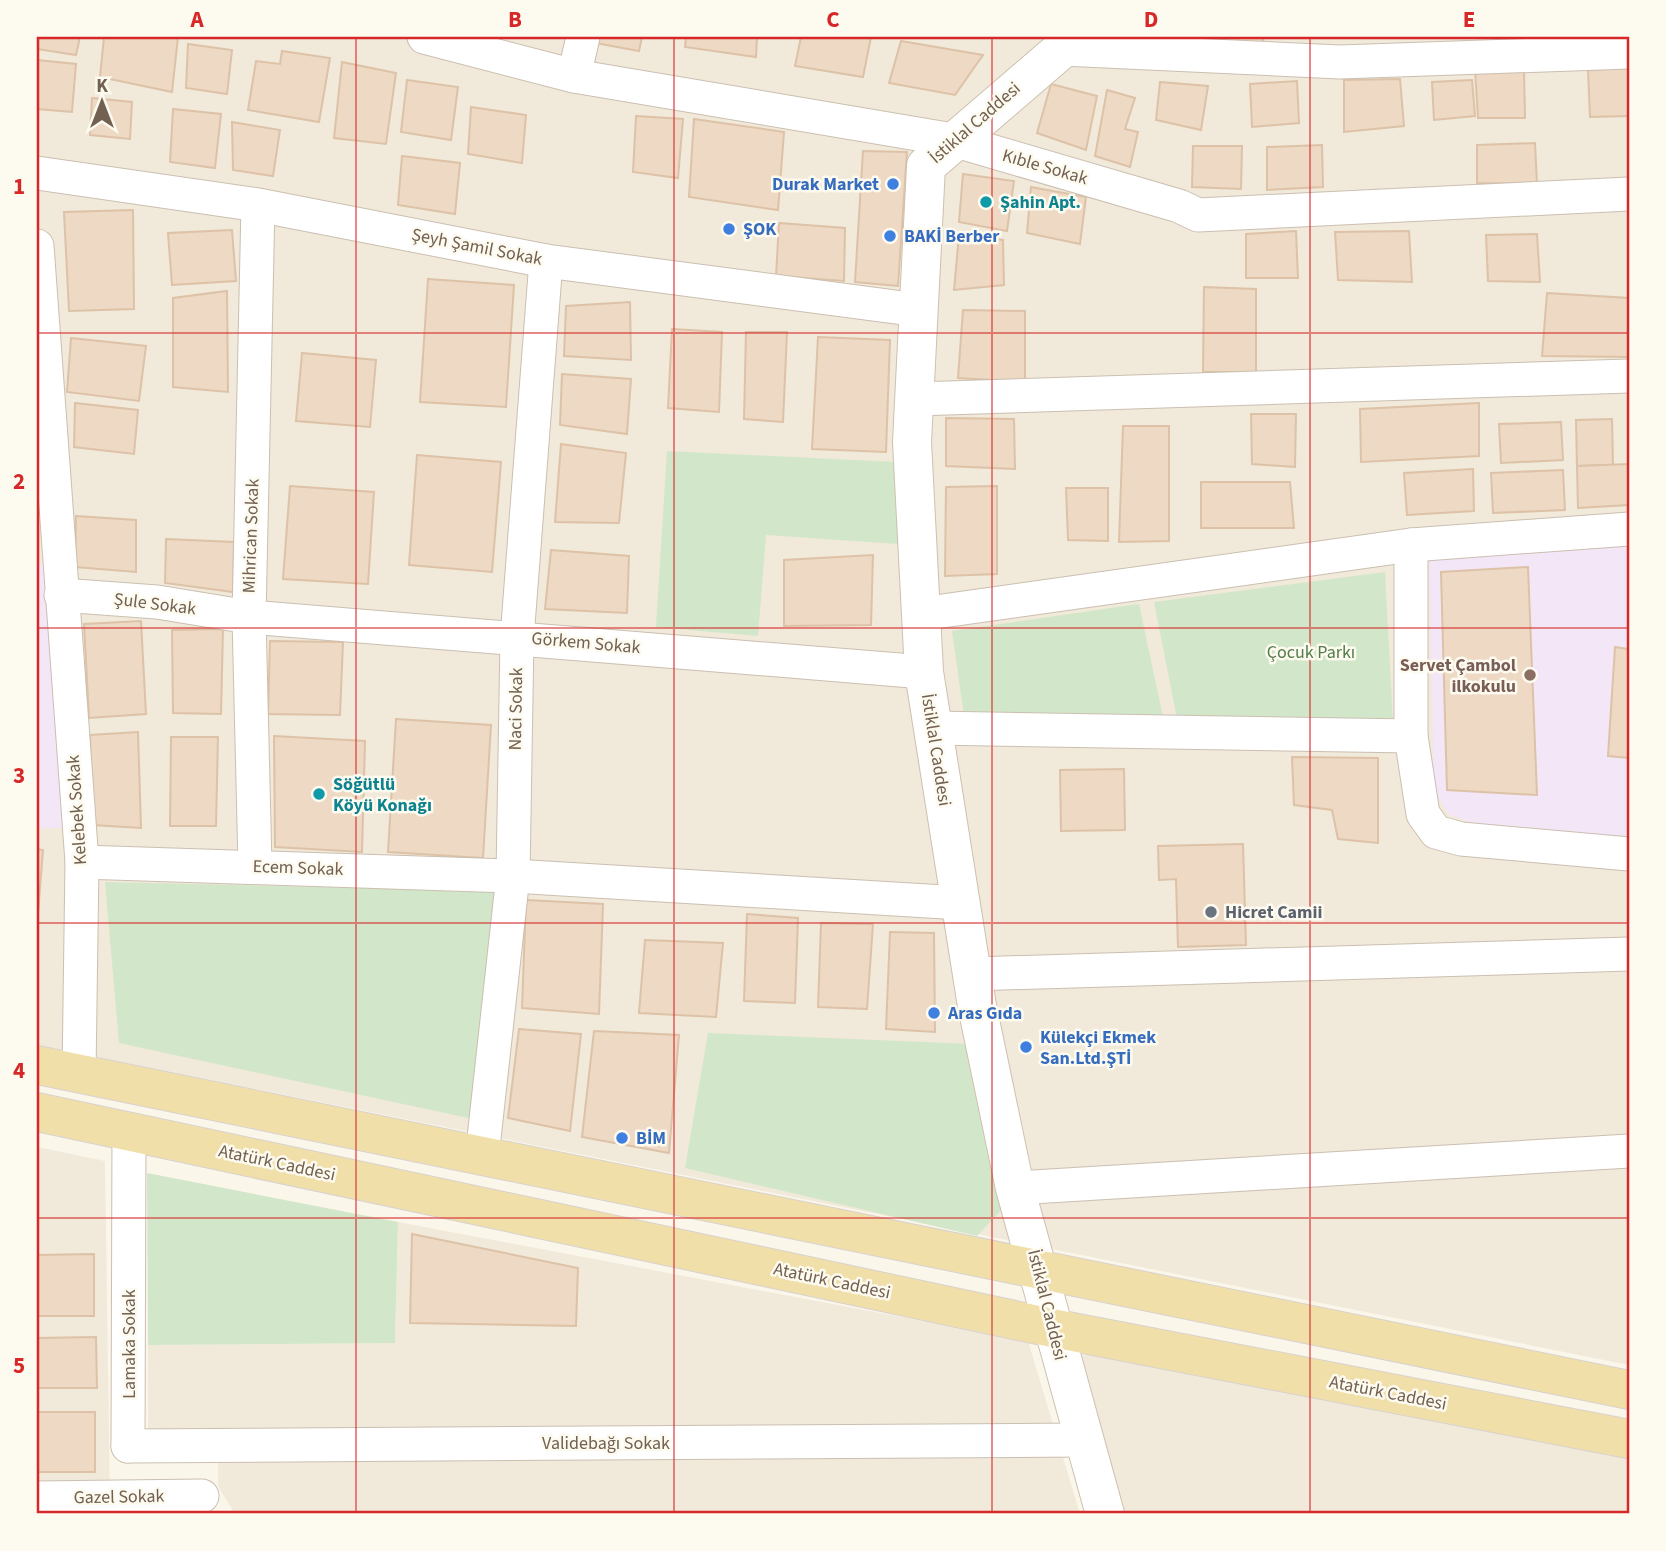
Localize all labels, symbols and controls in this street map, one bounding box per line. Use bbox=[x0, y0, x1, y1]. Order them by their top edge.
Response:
text: A bbox=[189, 3, 204, 36]
text: B bbox=[508, 3, 522, 36]
text: C bbox=[826, 3, 840, 36]
text: D bbox=[1144, 3, 1158, 36]
text: E bbox=[1463, 3, 1475, 36]
north arrow bbox=[66, 66, 136, 136]
text: K bbox=[96, 73, 108, 100]
street label: İstiklal Caddesi bbox=[924, 76, 1026, 170]
street label: Kıble Sokak bbox=[999, 143, 1091, 191]
text: 1 bbox=[13, 170, 25, 203]
place label: Durak Market bbox=[772, 172, 879, 197]
marker: Durak Market bbox=[885, 176, 901, 192]
place label: Şahin Apt. bbox=[1000, 190, 1081, 215]
marker: Şahin Apt. bbox=[978, 194, 994, 210]
place label: ŞOK bbox=[743, 217, 777, 242]
marker: ŞOK bbox=[721, 221, 737, 237]
street label: Şeyh Şamil Sokak bbox=[409, 222, 545, 272]
place label: BAKİ Berber bbox=[904, 224, 1000, 249]
marker: BAKİ Berber bbox=[882, 228, 898, 244]
text: 2 bbox=[13, 465, 25, 498]
street label: Mihrican Sokak bbox=[237, 478, 265, 594]
street label: Şule Sokak bbox=[112, 587, 198, 621]
street label: Görkem Sokak bbox=[531, 626, 642, 660]
park label: Çocuk Parkı bbox=[1267, 640, 1355, 665]
place label: Servet Çambol ilkokulu bbox=[1400, 653, 1516, 699]
street label: Naci Sokak bbox=[503, 667, 529, 751]
marker: Servet Çambol ilkokulu bbox=[1522, 667, 1538, 683]
street label: İstiklal Caddesi bbox=[915, 692, 957, 808]
street label: Kelebek Sokak bbox=[61, 754, 93, 866]
text: 3 bbox=[13, 759, 25, 792]
place label: Söğütlü Köyü Konağı bbox=[333, 772, 432, 818]
marker: Söğütlü Köyü Konağı bbox=[311, 786, 327, 802]
street label: Ecem Sokak bbox=[252, 854, 344, 882]
place label: Hicret Camii bbox=[1225, 900, 1322, 925]
marker: Hicret Camii bbox=[1203, 904, 1219, 920]
place label: Aras Gıda bbox=[947, 1001, 1022, 1026]
marker: Aras Gıda bbox=[926, 1005, 942, 1021]
place label: Külekçi Ekmek San.Ltd.ŞTİ bbox=[1040, 1025, 1156, 1071]
marker: Külekçi Ekmek San.Ltd.ŞTİ bbox=[1018, 1039, 1034, 1055]
text: 4 bbox=[13, 1054, 25, 1087]
place label: BİM bbox=[636, 1126, 666, 1151]
marker: BİM bbox=[614, 1130, 630, 1146]
street label: Atatürk Caddesi bbox=[216, 1138, 338, 1188]
street label: İstiklal Caddesi bbox=[1021, 1247, 1073, 1363]
street label: Atatürk Caddesi bbox=[771, 1256, 893, 1306]
street label: Lamaka Sokak bbox=[117, 1289, 142, 1399]
text: 5 bbox=[13, 1349, 25, 1382]
street label: Atatürk Caddesi bbox=[1327, 1369, 1449, 1417]
street label: Validebağı Sokak bbox=[542, 1431, 670, 1456]
street label: Gazel Sokak bbox=[73, 1484, 165, 1510]

